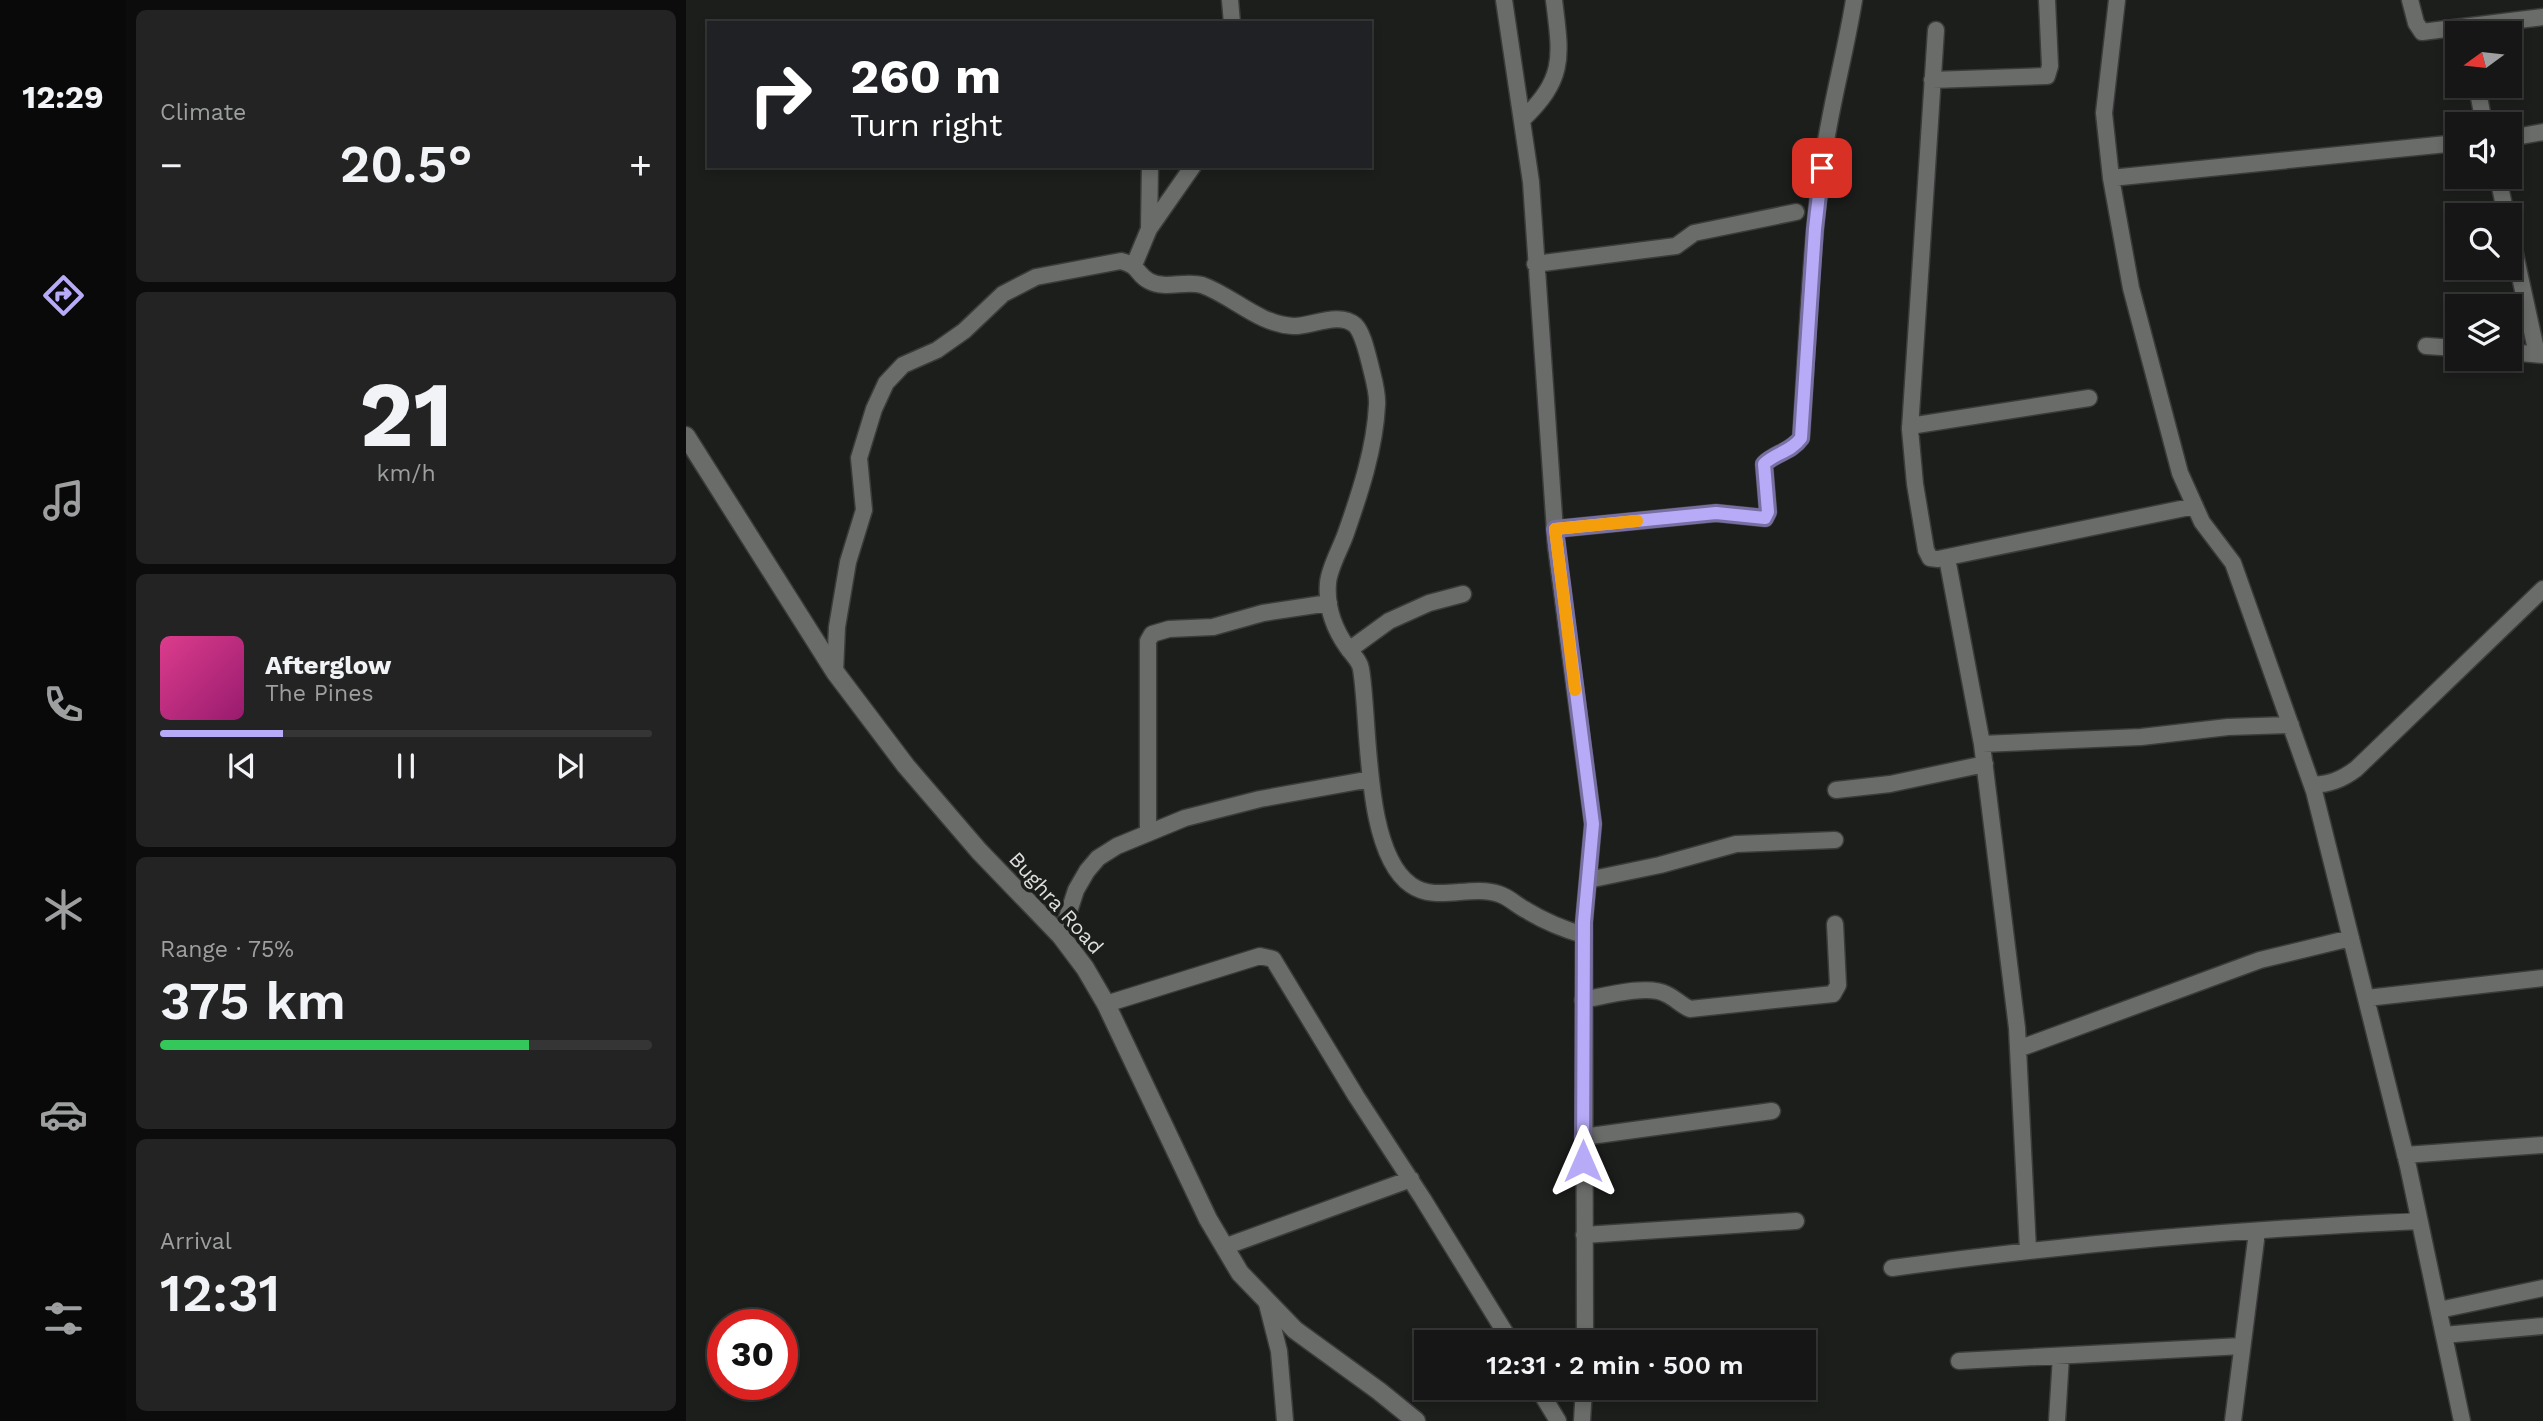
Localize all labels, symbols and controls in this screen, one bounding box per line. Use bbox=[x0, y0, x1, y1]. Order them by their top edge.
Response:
north arrow bbox=[2445, 21, 2522, 98]
map controls bbox=[2445, 21, 2522, 371]
text: 260 m bbox=[850, 47, 1001, 105]
icon: right bbox=[735, 49, 826, 140]
text: 12:29 bbox=[22, 78, 104, 116]
text: Climate bbox=[160, 99, 246, 126]
text: Turn right bbox=[850, 106, 1002, 144]
button: sound bbox=[2445, 112, 2522, 189]
text: 20.5° bbox=[340, 134, 472, 195]
pin bbox=[1792, 138, 1852, 198]
text: − bbox=[160, 143, 183, 187]
text: + bbox=[629, 143, 652, 187]
icon: arrive bbox=[1803, 149, 1841, 187]
button: search bbox=[2445, 203, 2522, 280]
icon: directions bbox=[39, 271, 88, 320]
button: layers bbox=[2445, 294, 2522, 371]
text: 21 bbox=[359, 361, 453, 468]
text: km/h bbox=[376, 460, 436, 487]
icon: music bbox=[39, 476, 88, 525]
text: Afterglow bbox=[265, 650, 391, 680]
icon: phone bbox=[39, 680, 88, 729]
text: The Pines bbox=[265, 680, 374, 707]
icon: previous bbox=[223, 747, 261, 785]
icon: pause bbox=[387, 747, 425, 785]
icon: next bbox=[551, 747, 589, 785]
street label: Bughra Road bbox=[1004, 846, 1109, 959]
icon: climate bbox=[39, 885, 88, 934]
text: Range · 75% bbox=[160, 936, 294, 963]
text: 375 km bbox=[160, 971, 346, 1032]
icon: car bbox=[39, 1090, 88, 1139]
position arrow bbox=[1546, 1124, 1620, 1198]
text: Arrival bbox=[160, 1228, 232, 1255]
text: 12:31 bbox=[160, 1263, 280, 1324]
icon: filters bbox=[39, 1294, 88, 1343]
speed limit sign: 30 bbox=[707, 1309, 798, 1400]
text: 12:31 · 2 min · 500 m bbox=[1486, 1350, 1744, 1380]

